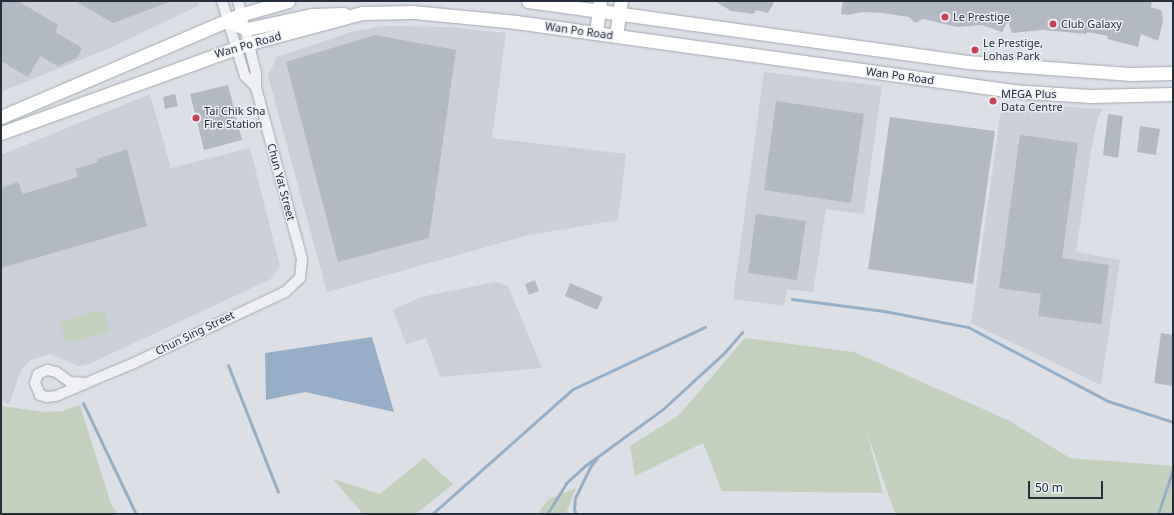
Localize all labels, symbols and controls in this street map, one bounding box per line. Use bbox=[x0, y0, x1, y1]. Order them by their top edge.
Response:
place label: Le Prestige bbox=[953, 10, 1010, 24]
marker: Le Prestige bbox=[940, 12, 950, 22]
place label: Club Galaxy bbox=[1061, 17, 1122, 31]
marker: Club Galaxy bbox=[1048, 19, 1058, 29]
street label: Wan Po Road bbox=[544, 20, 614, 42]
street label: Wan Po Road bbox=[213, 29, 283, 61]
place label: Le Prestige, Lohas Park bbox=[983, 37, 1043, 63]
marker: Le Prestige, Lohas Park bbox=[970, 45, 980, 55]
street label: Wan Po Road bbox=[865, 65, 935, 87]
place label: MEGA Plus Data Centre bbox=[1001, 88, 1063, 114]
marker: MEGA Plus Data Centre bbox=[988, 96, 998, 106]
place label: Tai Chik Sha Fire Station bbox=[204, 105, 265, 131]
marker: Tai Chik Sha Fire Station bbox=[191, 113, 201, 123]
street label: Chun Yat Street bbox=[264, 142, 298, 222]
street label: Chun Sing Street bbox=[153, 308, 237, 358]
scale bar bbox=[1030, 473, 1105, 499]
text: 50 m bbox=[1035, 479, 1063, 496]

